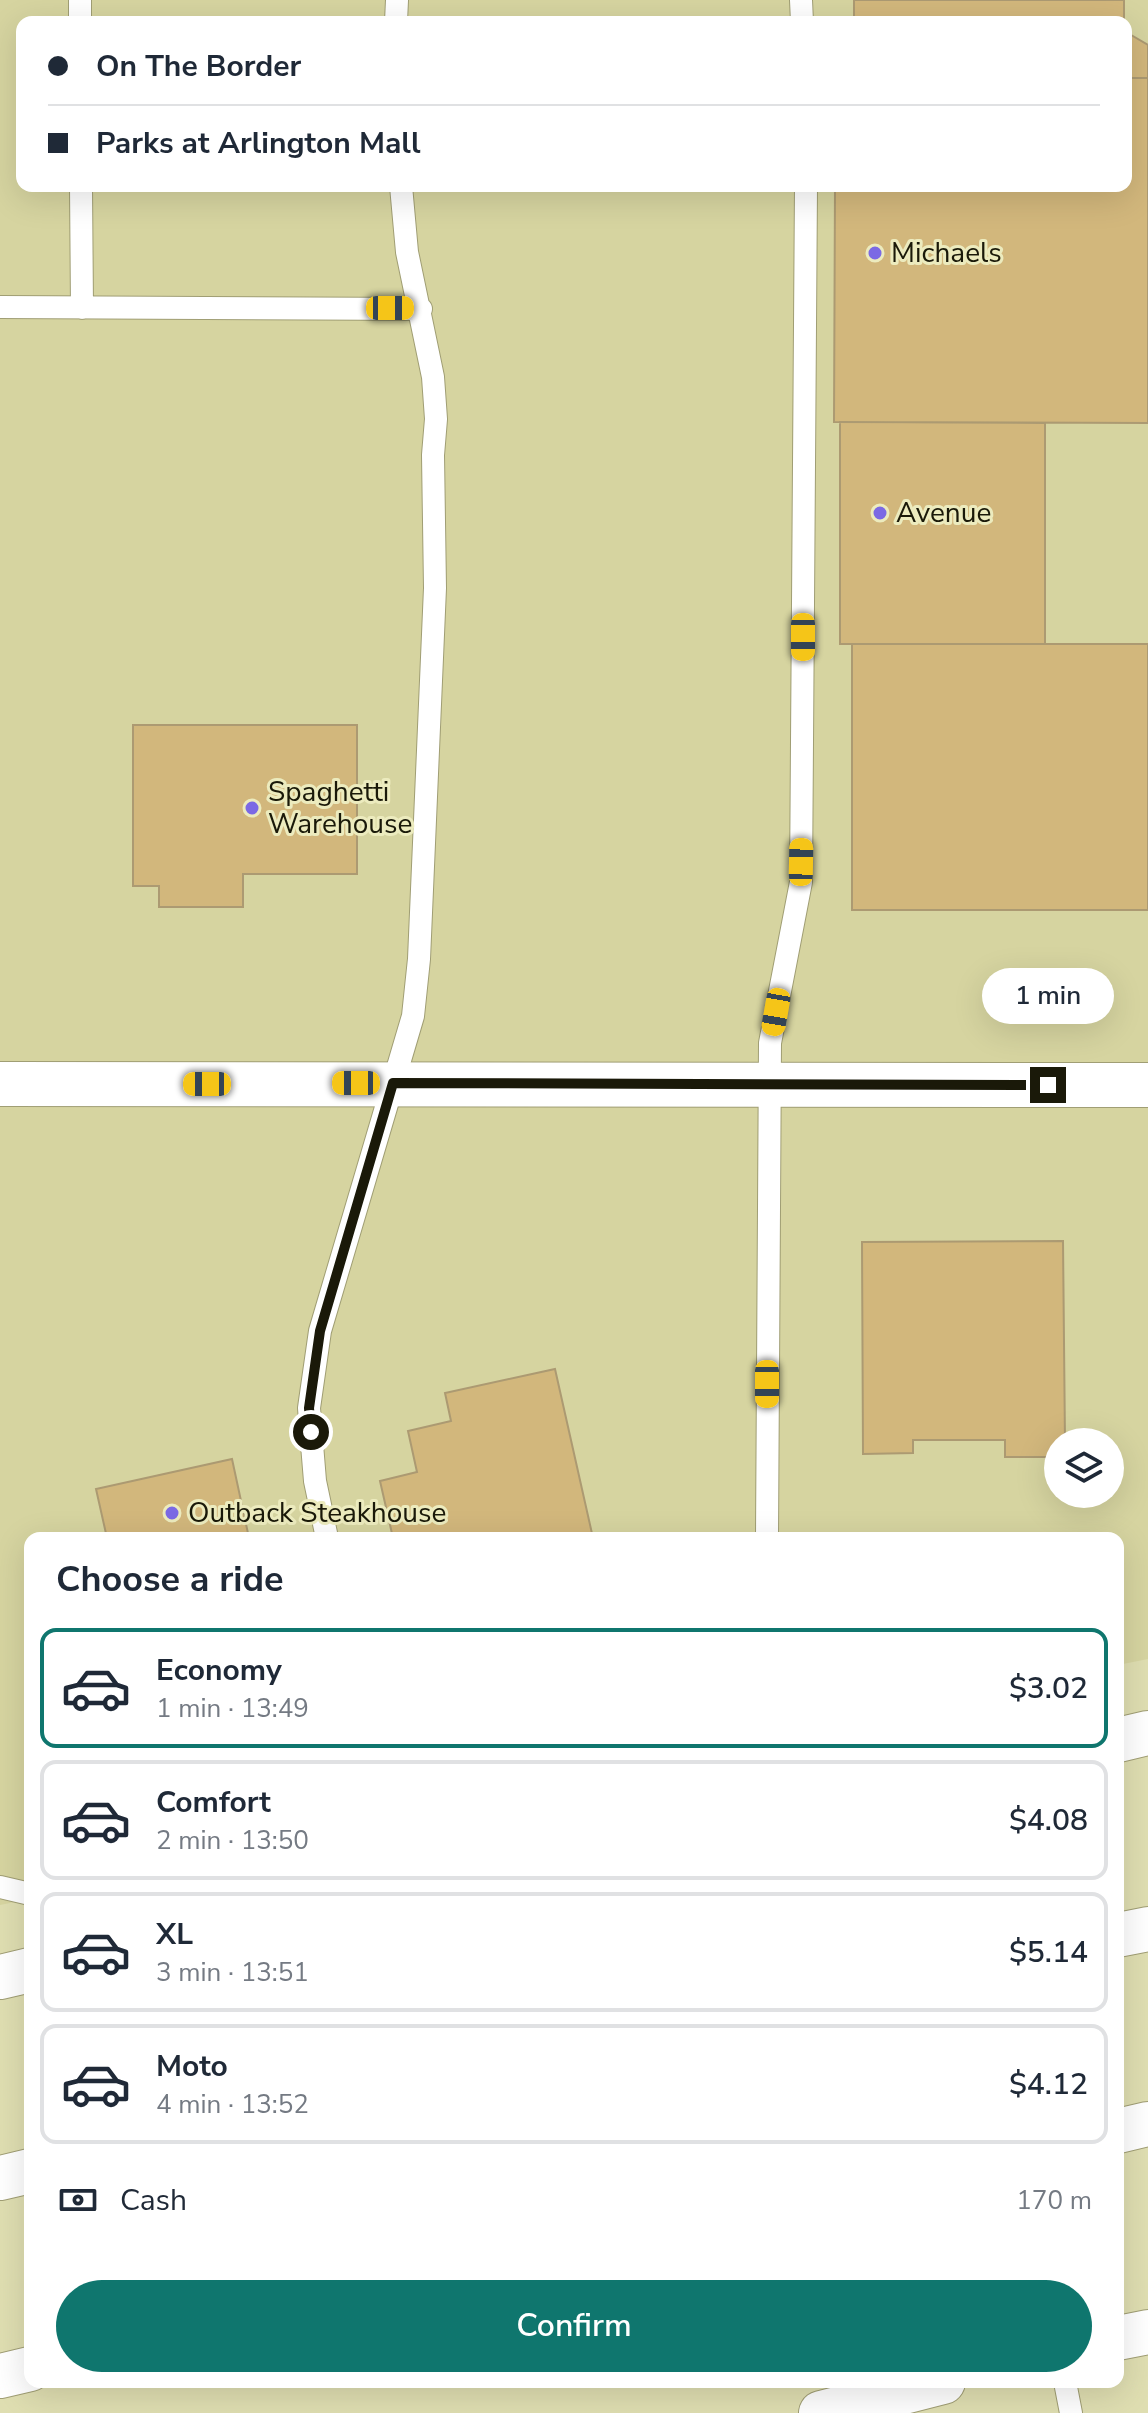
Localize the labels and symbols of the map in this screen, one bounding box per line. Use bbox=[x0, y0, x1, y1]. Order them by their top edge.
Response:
place label: Michaels bbox=[891, 234, 1002, 272]
marker: Michaels bbox=[866, 244, 884, 262]
car bbox=[366, 296, 414, 320]
place label: Avenue bbox=[896, 494, 991, 532]
marker: Avenue bbox=[871, 504, 889, 522]
car bbox=[791, 613, 815, 661]
place label: Spaghetti Warehouse bbox=[268, 773, 412, 843]
marker: Spaghetti Warehouse bbox=[243, 799, 261, 817]
car bbox=[789, 838, 813, 886]
callout: 1 min bbox=[982, 969, 1114, 1025]
car bbox=[760, 986, 792, 1038]
route end bbox=[1030, 1067, 1066, 1103]
car bbox=[332, 1071, 380, 1095]
car bbox=[183, 1072, 231, 1096]
car bbox=[755, 1360, 779, 1408]
route start bbox=[293, 1414, 329, 1450]
place label: Outback Steakhouse bbox=[188, 1494, 446, 1532]
marker: Outback Steakhouse bbox=[163, 1504, 181, 1522]

